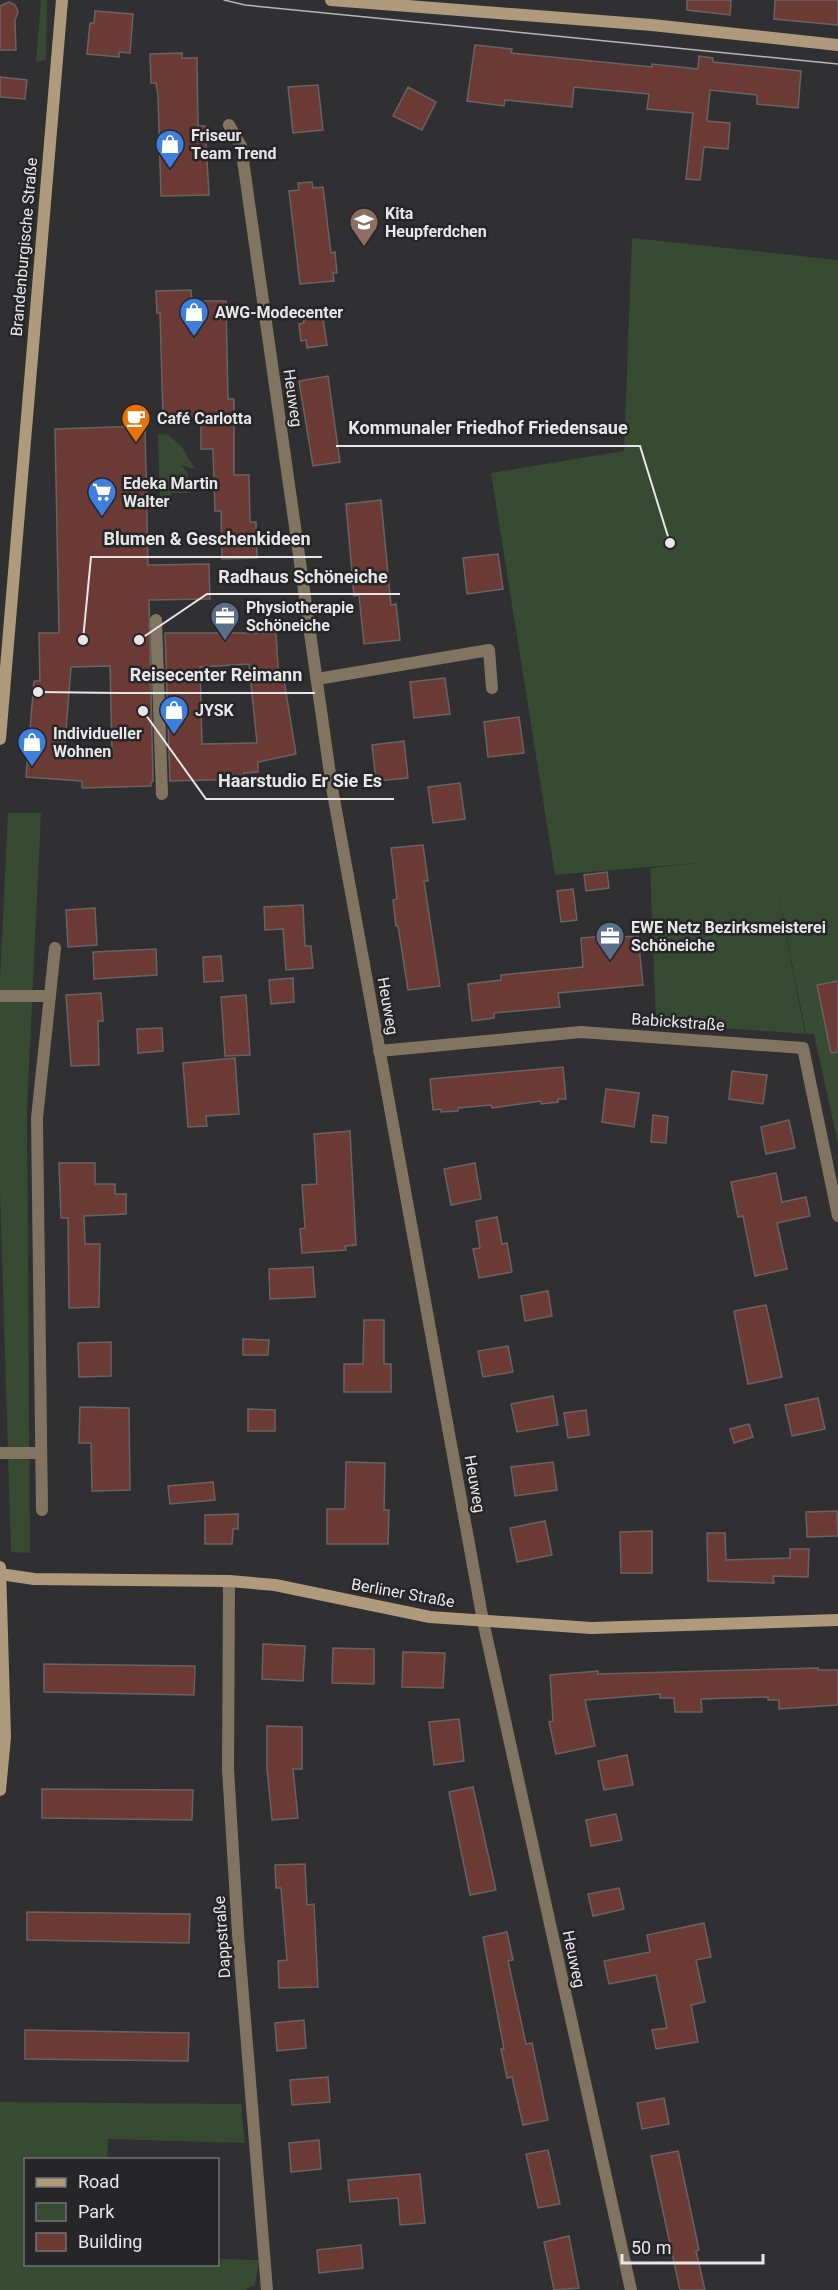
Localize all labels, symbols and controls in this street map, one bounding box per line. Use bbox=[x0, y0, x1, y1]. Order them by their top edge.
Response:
place label: Friseur Team Trend bbox=[191, 126, 277, 163]
shop icon: Friseur Team Trend bbox=[154, 128, 186, 170]
street label: Brandenburgische Straße bbox=[7, 157, 41, 337]
place label: Kita Heupferdchen bbox=[385, 204, 487, 241]
school or university icon: Kita Heupferdchen bbox=[348, 206, 380, 248]
shop icon: AWG-Modecenter bbox=[178, 296, 210, 338]
place label: AWG-Modecenter bbox=[215, 303, 343, 322]
street label: Heuweg bbox=[280, 368, 306, 428]
cafe icon: Café Carlotta bbox=[120, 402, 152, 444]
place label: Café Carlotta bbox=[157, 409, 252, 428]
callout: Kommunaler Friedhof Friedensaue bbox=[336, 410, 640, 446]
text: Kommunaler Friedhof Friedensaue bbox=[348, 417, 628, 438]
place label: Edeka Martin Walter bbox=[123, 474, 218, 511]
supermarket icon: Edeka Martin Walter bbox=[86, 476, 118, 518]
callout: Blumen & Geschenkideen bbox=[91, 521, 322, 557]
text: Blumen & Geschenkideen bbox=[103, 528, 311, 549]
callout: Radhaus Schöneiche bbox=[207, 558, 400, 594]
text: Radhaus Schöneiche bbox=[218, 566, 388, 587]
place label: Physiotherapie Schöneiche bbox=[246, 598, 354, 635]
office icon: Physiotherapie Schöneiche bbox=[209, 600, 241, 642]
callout: Reisecenter Reimann bbox=[118, 657, 315, 693]
text: Reisecenter Reimann bbox=[130, 664, 302, 685]
shop icon: JYSK bbox=[158, 694, 190, 736]
place label: JYSK bbox=[195, 701, 235, 720]
place label: Individueller Wohnen bbox=[53, 724, 142, 761]
shop icon: Individueller Wohnen bbox=[16, 726, 48, 768]
callout: Haarstudio Er Sie Es bbox=[206, 763, 394, 799]
text: Haarstudio Er Sie Es bbox=[218, 770, 382, 791]
place label: EWE Netz Bezirksmeisterei Schöneiche bbox=[631, 918, 826, 955]
office icon: EWE Netz Bezirksmeisterei Schöneiche bbox=[594, 920, 626, 962]
street label: Heuweg bbox=[374, 976, 402, 1036]
street label: Babickstraße bbox=[631, 1009, 725, 1035]
street label: Heuweg bbox=[461, 1454, 489, 1514]
street label: Berliner Straße bbox=[350, 1575, 456, 1611]
street label: Dappstraße bbox=[210, 1895, 234, 1979]
street label: Heuweg bbox=[559, 1929, 589, 1989]
legend bbox=[24, 2158, 219, 2266]
text: Road bbox=[78, 2171, 119, 2192]
text: Park bbox=[78, 2201, 115, 2222]
scale bar bbox=[622, 2227, 763, 2265]
text: Building bbox=[78, 2231, 142, 2252]
text: 50 m bbox=[631, 2237, 671, 2258]

